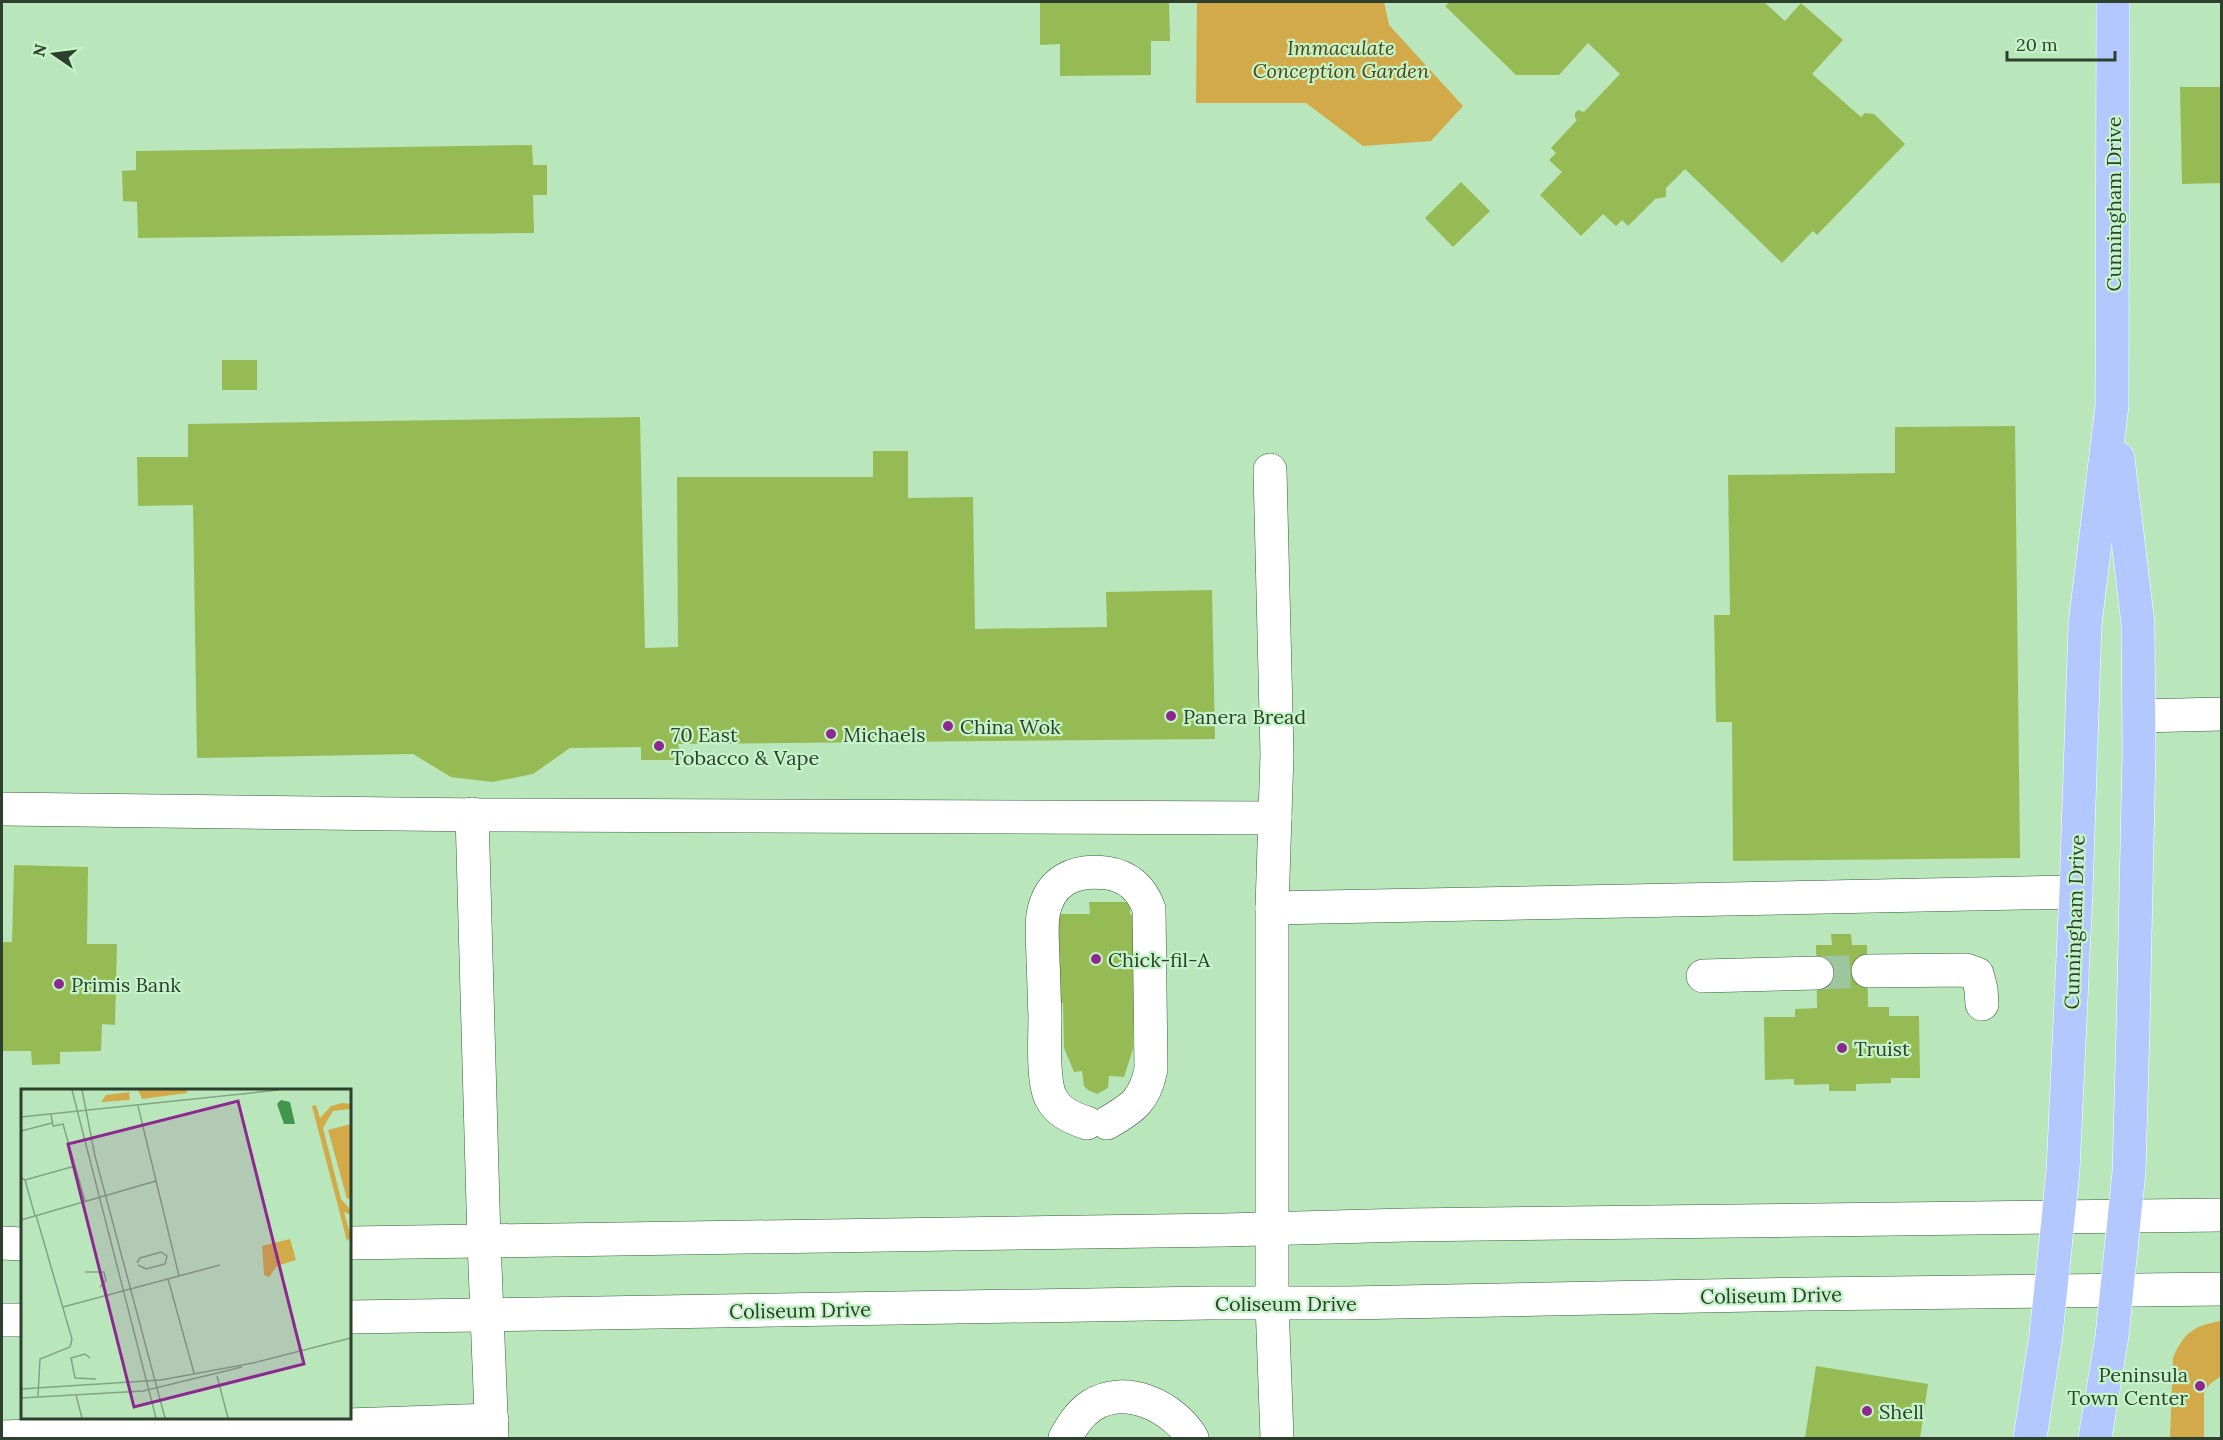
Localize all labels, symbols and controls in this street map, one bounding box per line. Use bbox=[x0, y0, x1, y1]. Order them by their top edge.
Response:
north arrow bbox=[24, 24, 84, 84]
scale bar bbox=[2007, 24, 2115, 62]
text: 20 m bbox=[2016, 33, 2058, 56]
park label: Immaculate Conception Garden bbox=[1253, 35, 1430, 83]
text: N bbox=[28, 42, 51, 59]
street label: Cunningham Drive bbox=[2101, 116, 2126, 291]
place label: Panera Bread bbox=[1183, 704, 1306, 729]
marker: Panera Bread bbox=[1164, 709, 1178, 723]
place label: China Wok bbox=[960, 714, 1061, 739]
marker: China Wok bbox=[941, 719, 955, 733]
place label: 70 East Tobacco & Vape bbox=[671, 722, 820, 770]
place label: Michaels bbox=[843, 722, 925, 747]
marker: Michaels bbox=[824, 727, 838, 741]
marker: 70 East Tobacco & Vape bbox=[652, 739, 666, 753]
street label: Cunningham Drive bbox=[2058, 834, 2090, 1010]
place label: Chick-fil-A bbox=[1108, 947, 1210, 972]
marker: Chick-fil-A bbox=[1089, 952, 1103, 966]
place label: Primis Bank bbox=[71, 972, 181, 997]
marker: Primis Bank bbox=[52, 977, 66, 991]
place label: Truist bbox=[1854, 1036, 1910, 1061]
marker: Truist bbox=[1835, 1041, 1849, 1055]
inset map bbox=[21, 1089, 351, 1419]
street label: Coliseum Drive bbox=[1700, 1281, 1842, 1309]
street label: Coliseum Drive bbox=[1215, 1291, 1357, 1316]
street label: Coliseum Drive bbox=[729, 1296, 871, 1324]
place label: Peninsula Town Center bbox=[2067, 1362, 2188, 1410]
marker: Peninsula Town Center bbox=[2193, 1379, 2207, 1393]
place label: Shell bbox=[1879, 1399, 1924, 1424]
marker: Shell bbox=[1860, 1404, 1874, 1418]

